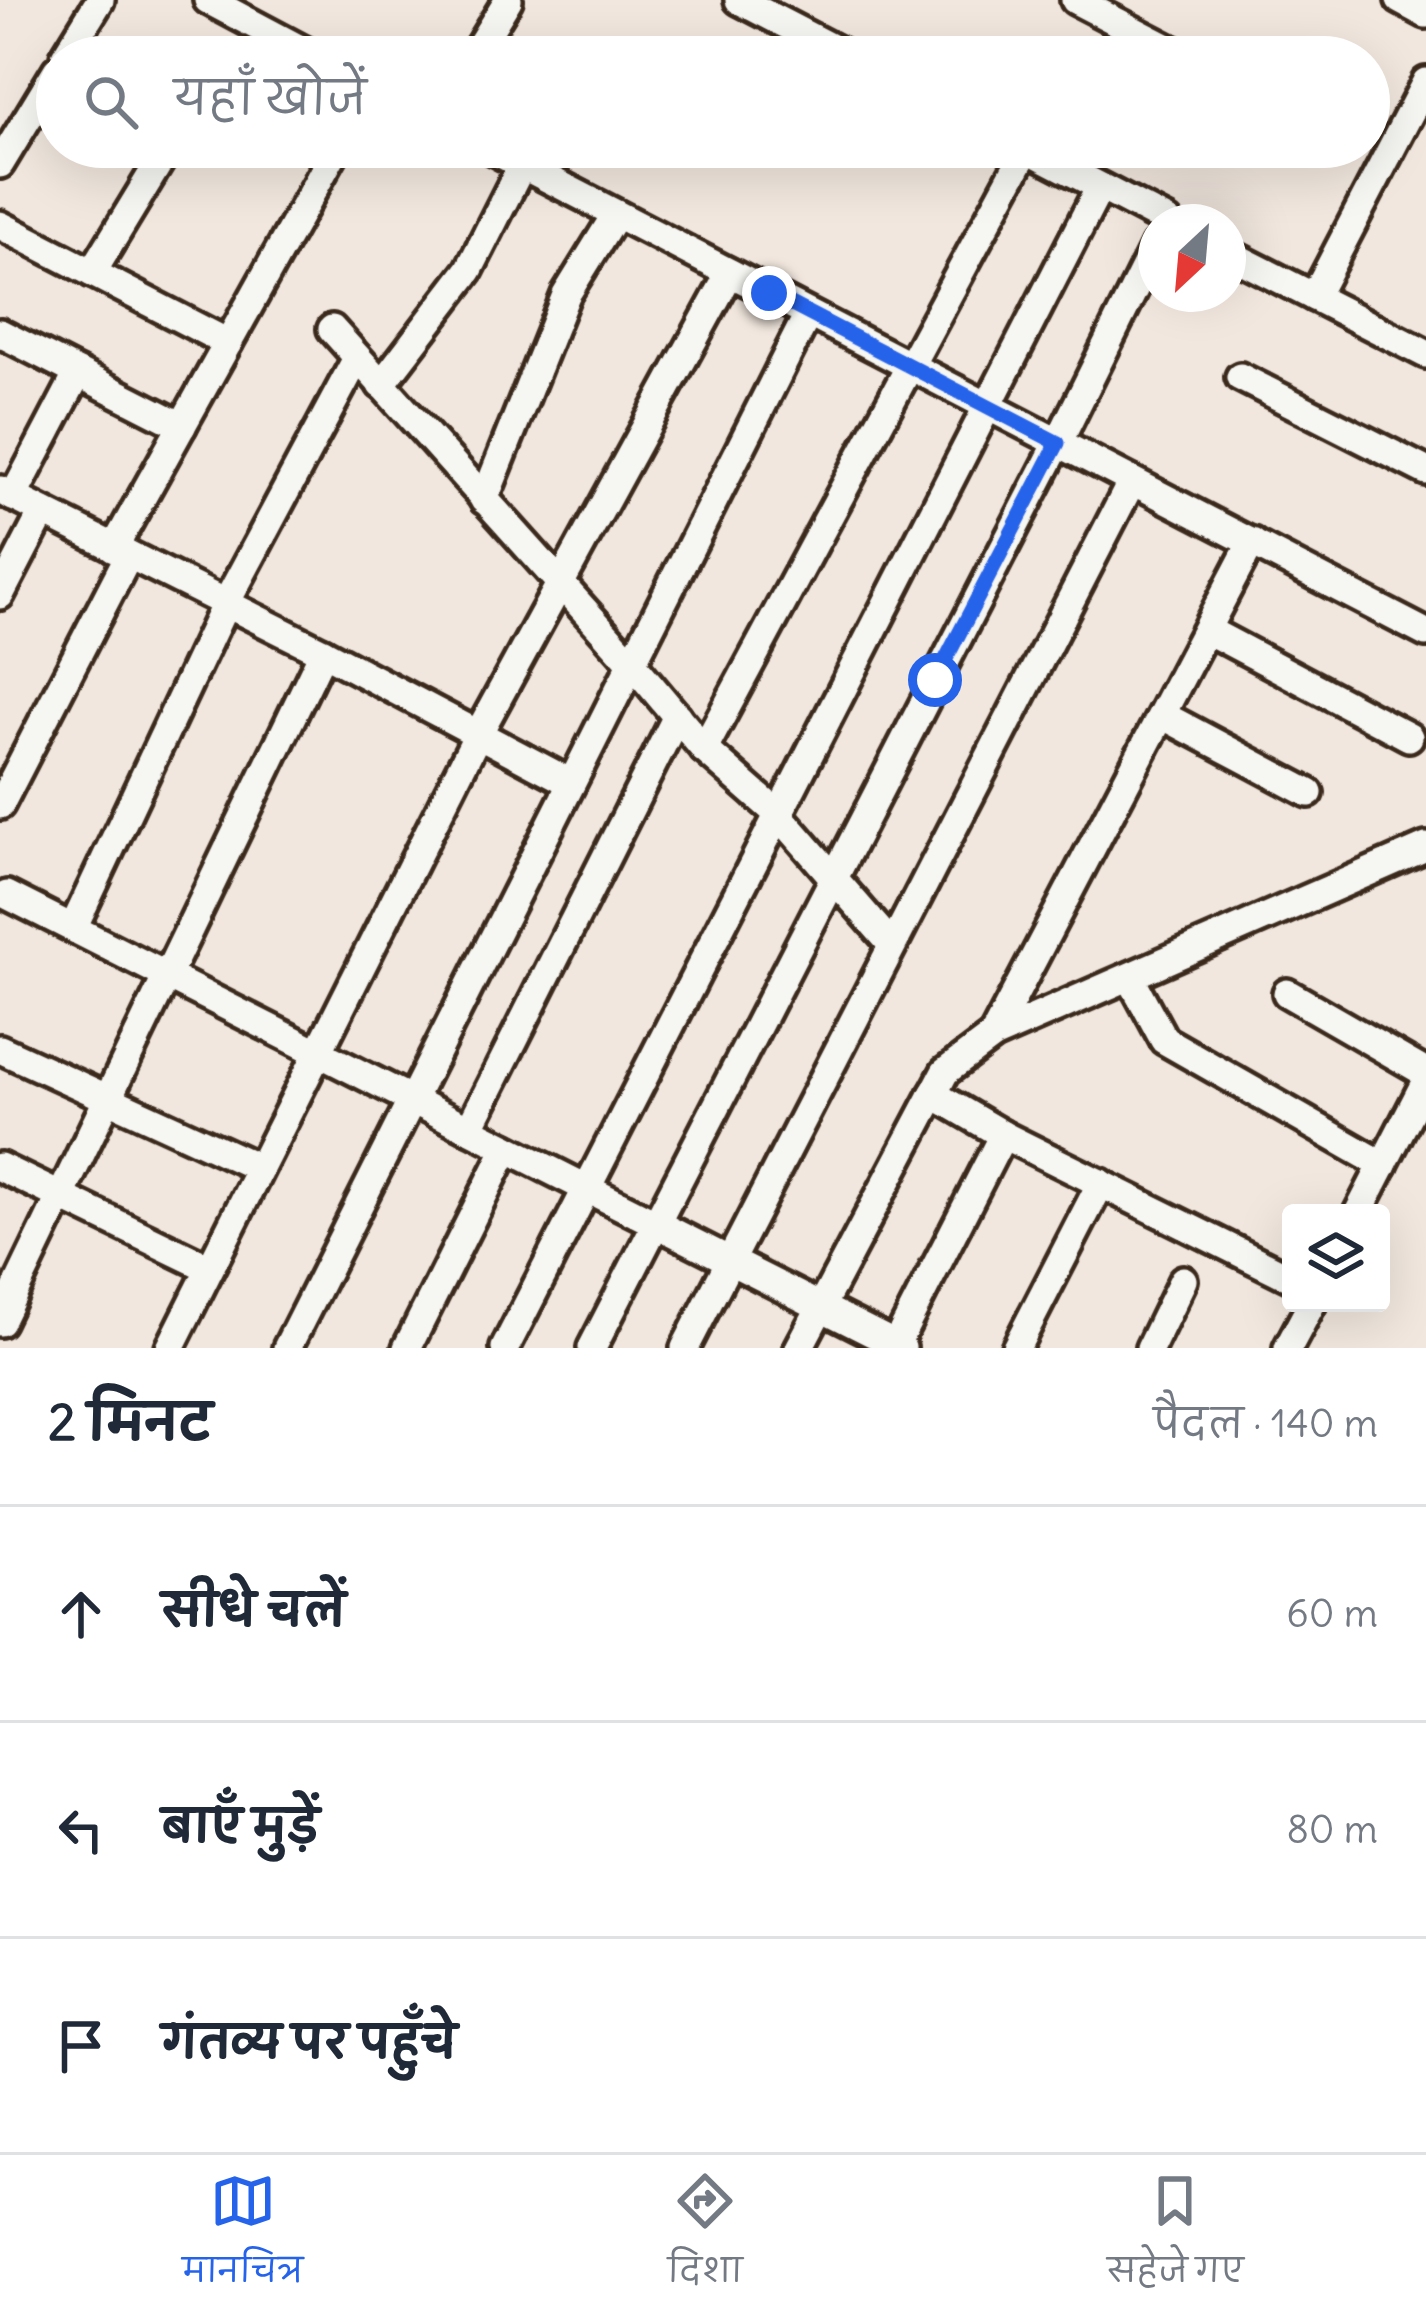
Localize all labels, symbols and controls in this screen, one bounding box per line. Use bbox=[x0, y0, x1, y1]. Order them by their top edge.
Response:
search box bbox=[36, 36, 1390, 168]
icon: search bbox=[78, 69, 144, 135]
text: यहाँ खोजें bbox=[174, 70, 367, 126]
north arrow bbox=[1138, 204, 1246, 312]
route end bbox=[742, 266, 796, 320]
route start bbox=[908, 653, 962, 707]
map controls bbox=[1282, 1204, 1390, 1312]
button: layers bbox=[1282, 1204, 1390, 1312]
text: 2 मिनट bbox=[48, 1390, 212, 1454]
text: पैदल · 140 m bbox=[1153, 1399, 1378, 1448]
icon: ahead bbox=[48, 1581, 114, 1647]
text: सीधे चलें bbox=[162, 1582, 345, 1638]
text: 60 m bbox=[1286, 1589, 1378, 1638]
icon: left bbox=[48, 1797, 114, 1863]
text: बाएँ मुड़ें bbox=[162, 1798, 319, 1854]
text: 80 m bbox=[1286, 1805, 1378, 1854]
icon: arrive bbox=[48, 2013, 114, 2079]
text: गंतव्य पर पहुँचे bbox=[162, 2014, 457, 2070]
tab: मानचित्र bbox=[182, 2168, 303, 2307]
tab: दिशा bbox=[668, 2168, 743, 2307]
tab: सहेजे गए bbox=[1107, 2168, 1244, 2307]

